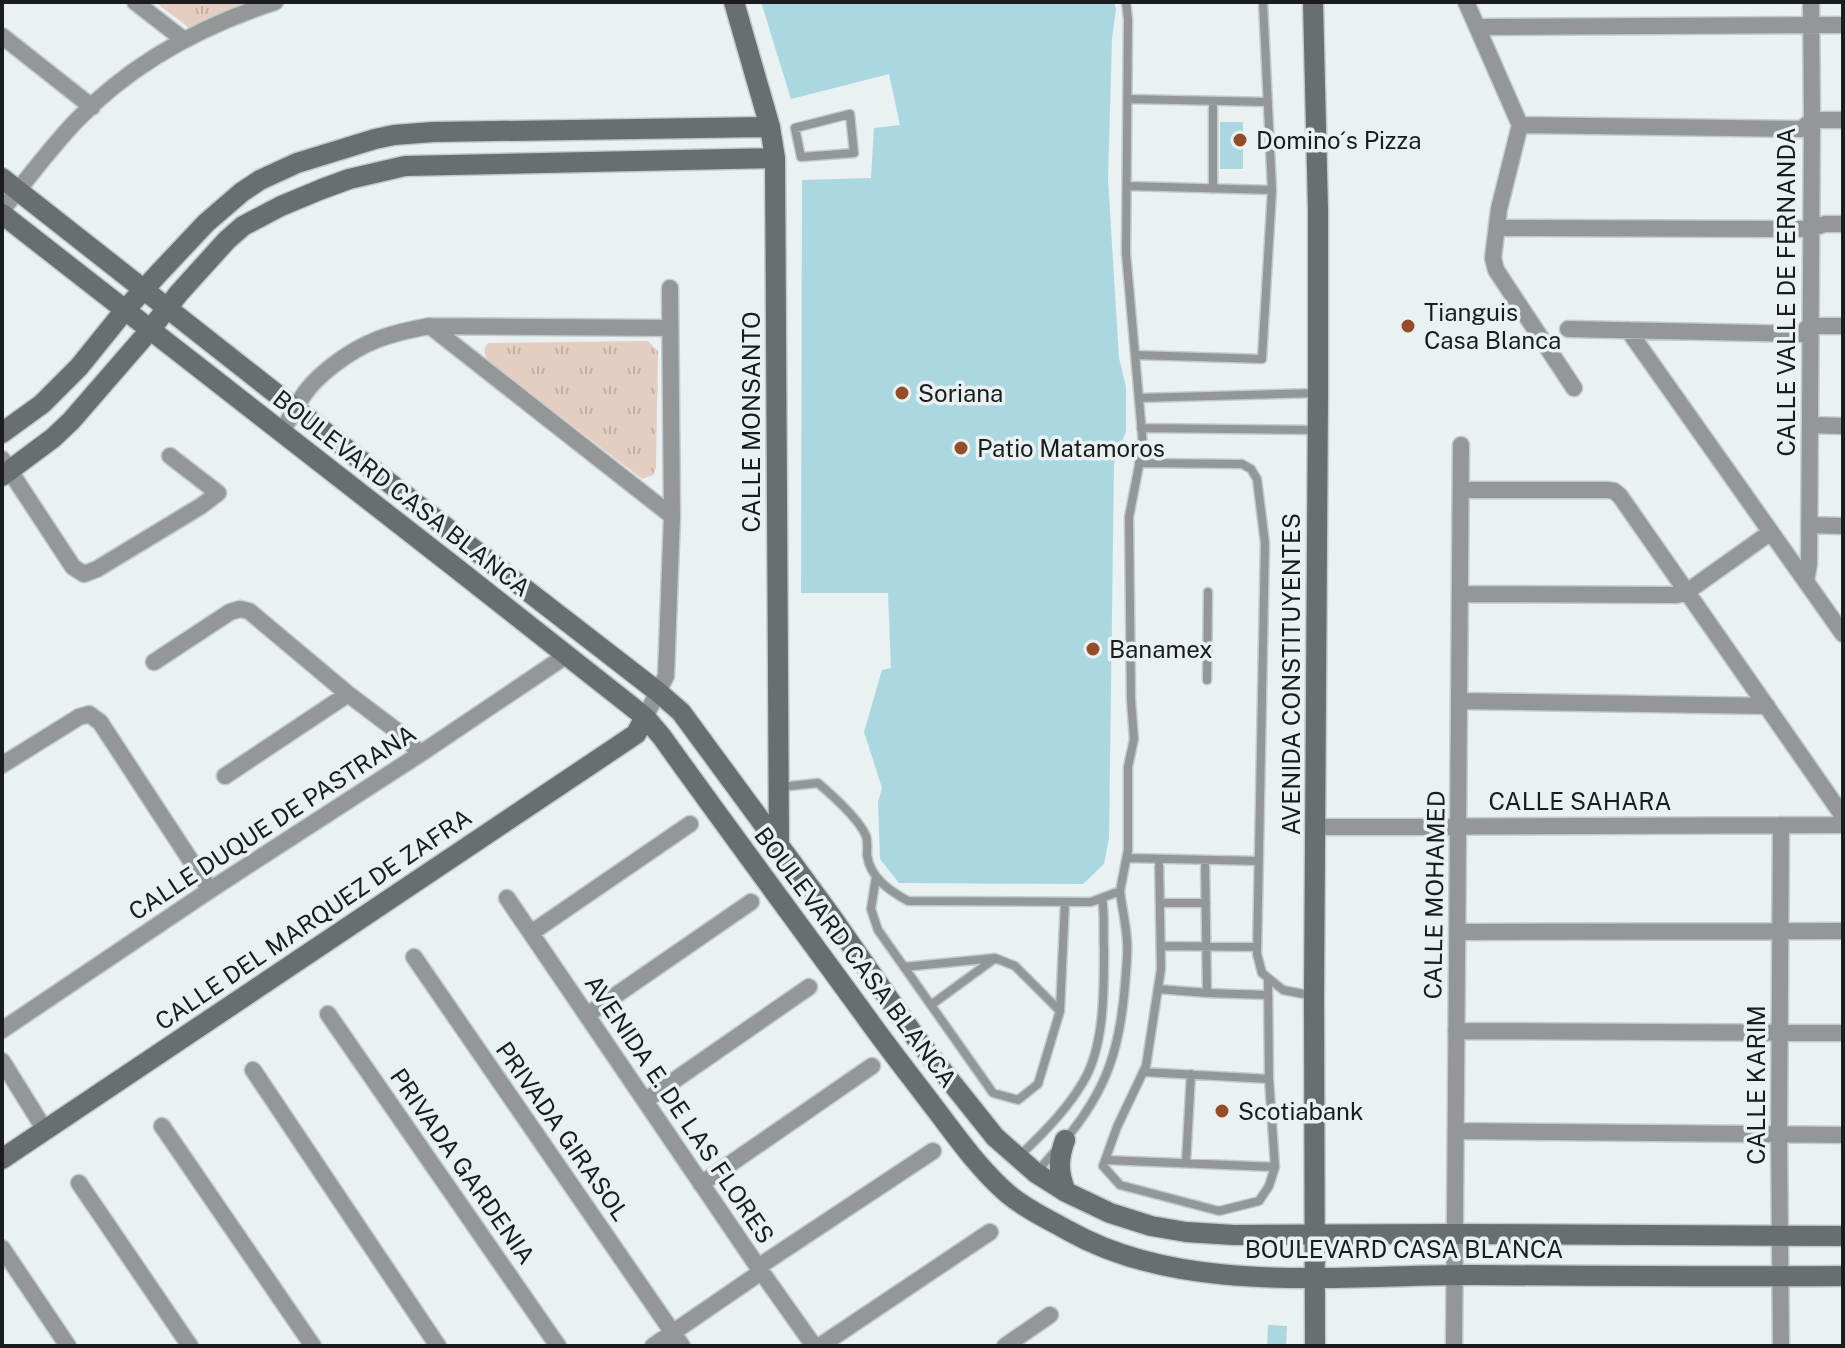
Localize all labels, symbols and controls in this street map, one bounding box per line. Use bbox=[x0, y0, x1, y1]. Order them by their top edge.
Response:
place label: Domino´s Pizza bbox=[1256, 126, 1422, 154]
street label: CALLE VALLE DE FERNANDA bbox=[1772, 127, 1800, 457]
marker: Domino´s Pizza bbox=[1231, 131, 1249, 149]
place label: Tianguis Casa Blanca bbox=[1424, 298, 1561, 354]
street label: CALLE MONSANTO bbox=[737, 311, 765, 533]
marker: Tianguis Casa Blanca bbox=[1399, 317, 1417, 335]
place label: Soriana bbox=[918, 379, 1003, 407]
street label: BOULEVARD CASA BLANCA bbox=[268, 384, 536, 602]
marker: Soriana bbox=[893, 384, 911, 402]
place label: Patio Matamoros bbox=[977, 434, 1165, 462]
marker: Patio Matamoros bbox=[952, 439, 970, 457]
street label: AVENIDA CONSTITUYENTES bbox=[1277, 513, 1305, 835]
place label: Banamex bbox=[1109, 635, 1213, 663]
marker: Banamex bbox=[1084, 640, 1102, 658]
street label: CALLE DUQUE DE PASTRANA bbox=[123, 719, 421, 925]
street label: CALLE SAHARA bbox=[1488, 787, 1672, 815]
street label: CALLE MOHAMED bbox=[1418, 790, 1450, 1000]
street label: CALLE DEL MARQUEZ DE ZAFRA bbox=[150, 803, 476, 1035]
street label: BOULEVARD CASA BLANCA bbox=[749, 821, 963, 1093]
street label: AVENIDA E. DE LAS FLORES bbox=[580, 970, 780, 1248]
street label: CALLE KARIM bbox=[1742, 1005, 1770, 1165]
street label: PRIVADA GIRASOL bbox=[491, 1036, 635, 1226]
street label: PRIVADA GARDENIA bbox=[385, 1063, 541, 1269]
place label: Scotiabank bbox=[1238, 1097, 1363, 1125]
marker: Scotiabank bbox=[1213, 1102, 1231, 1120]
street label: BOULEVARD CASA BLANCA bbox=[1245, 1235, 1563, 1263]

